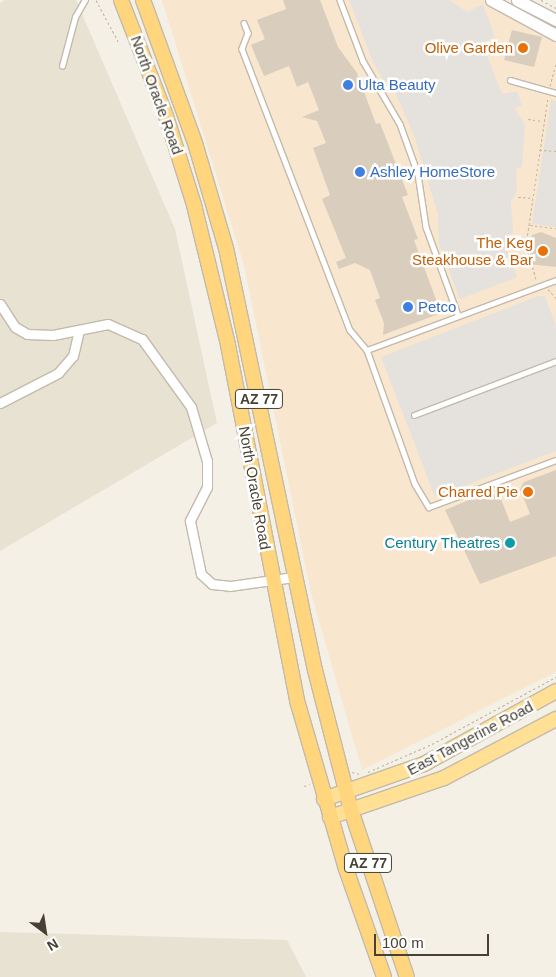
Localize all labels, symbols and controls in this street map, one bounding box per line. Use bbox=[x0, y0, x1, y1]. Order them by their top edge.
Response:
street label: North Oracle Road bbox=[127, 33, 187, 157]
place label: Olive Garden bbox=[425, 39, 513, 57]
marker: Olive Garden bbox=[517, 42, 529, 54]
place label: Ulta Beauty bbox=[358, 76, 436, 94]
marker: Ulta Beauty bbox=[342, 79, 354, 91]
place label: Ashley HomeStore bbox=[370, 163, 495, 181]
marker: Ashley HomeStore bbox=[354, 166, 366, 178]
place label: The Keg Steakhouse & Bar bbox=[412, 233, 533, 268]
marker: The Keg Steakhouse & Bar bbox=[537, 245, 549, 257]
place label: Petco bbox=[418, 298, 456, 316]
marker: Petco bbox=[402, 301, 414, 313]
road number: AZ 77 bbox=[234, 388, 284, 410]
street label: North Oracle Road bbox=[235, 425, 275, 551]
place label: Charred Pie bbox=[438, 483, 518, 501]
marker: Charred Pie bbox=[522, 486, 534, 498]
place label: Century Theatres bbox=[384, 534, 500, 552]
marker: Century Theatres bbox=[504, 537, 516, 549]
street label: East Tangerine Road bbox=[404, 697, 536, 779]
road number: AZ 77 bbox=[343, 851, 393, 874]
north arrow bbox=[20, 907, 70, 957]
scale bar bbox=[376, 924, 491, 956]
text: 100 m bbox=[382, 934, 424, 951]
text: N bbox=[44, 935, 61, 954]

